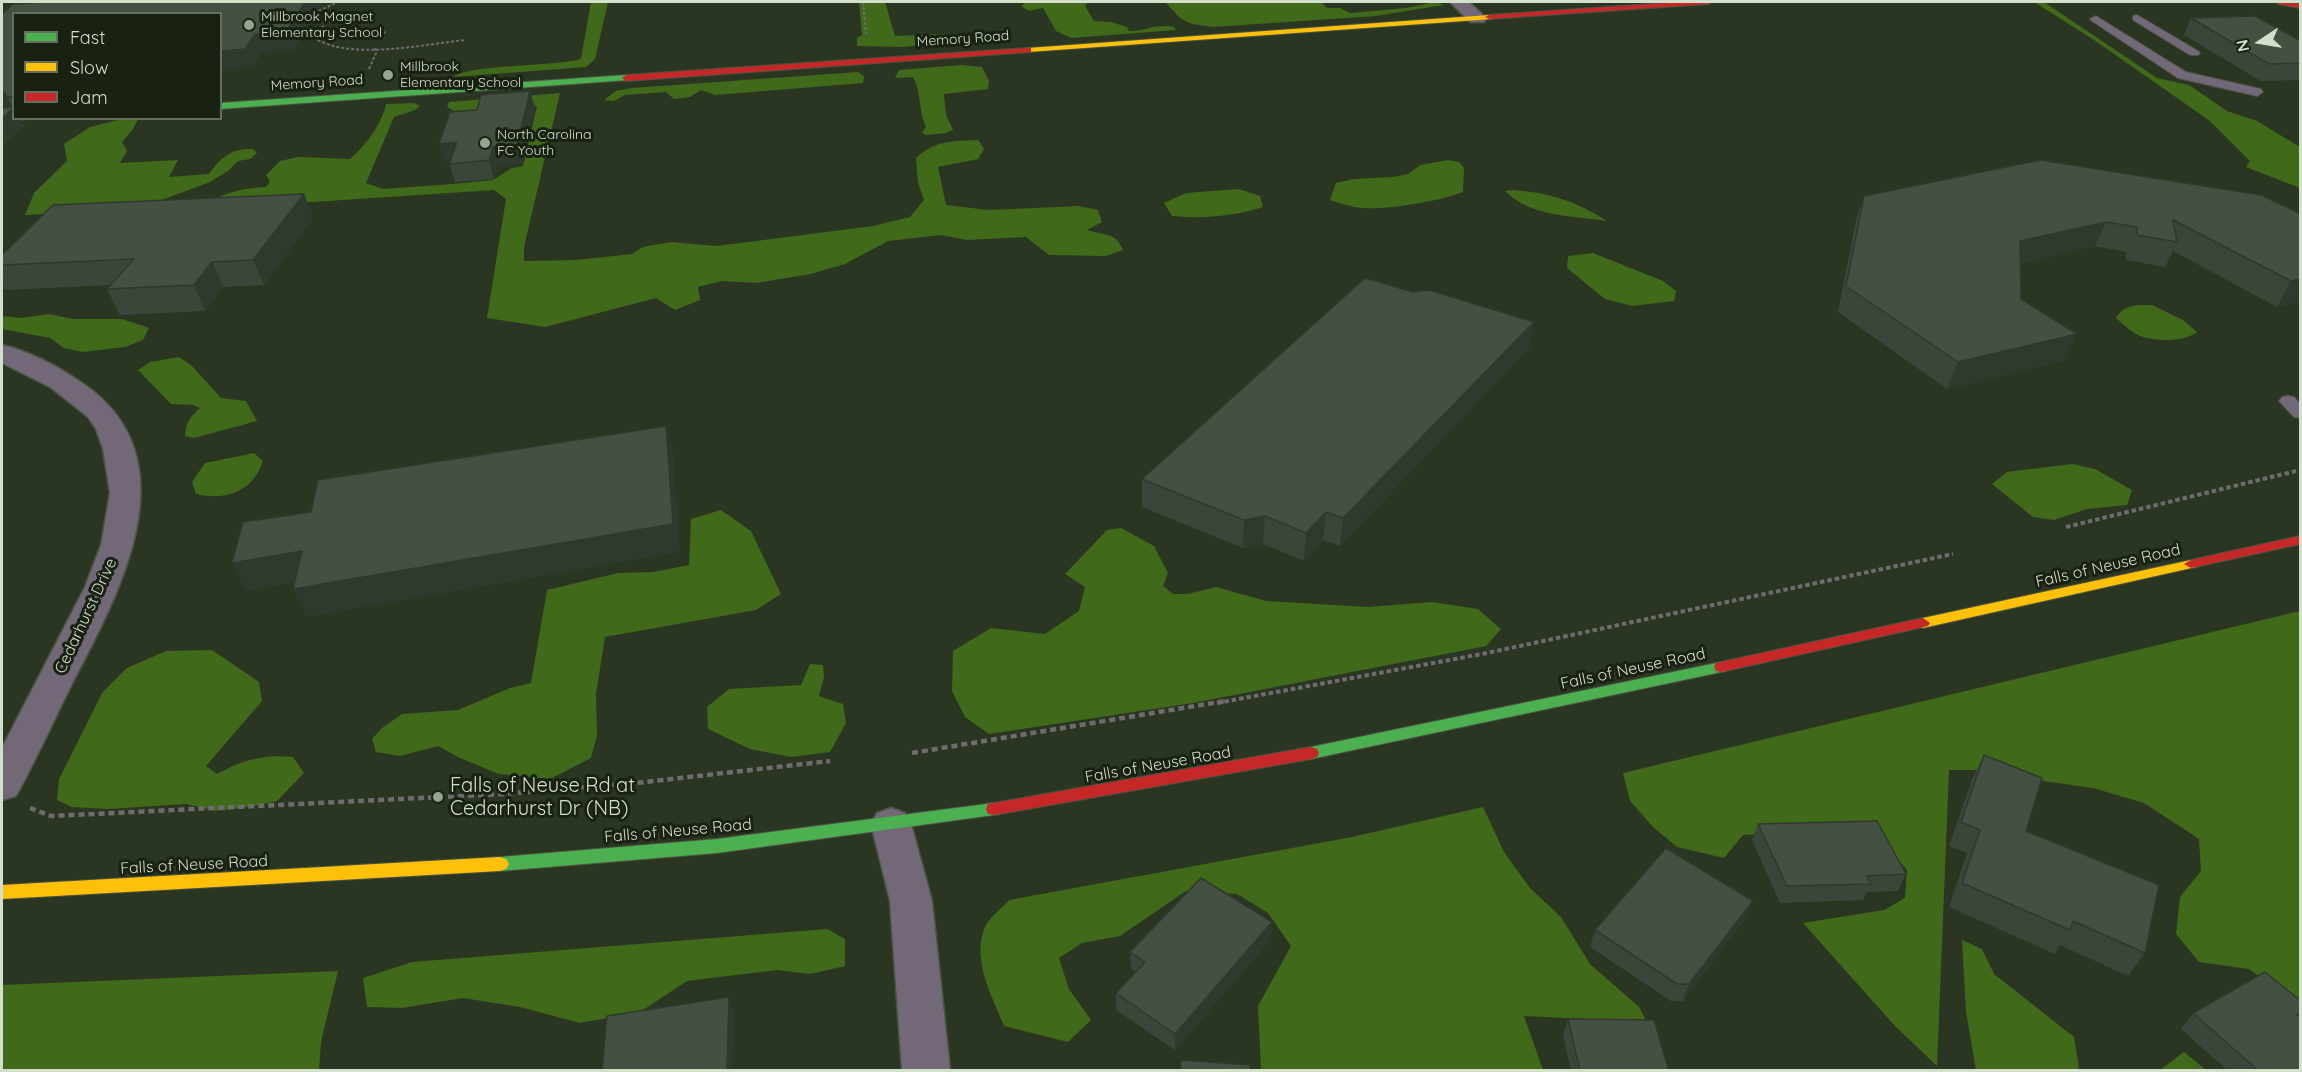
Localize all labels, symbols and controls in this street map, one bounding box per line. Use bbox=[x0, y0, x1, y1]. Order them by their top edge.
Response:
place label: Millbrook Magnet Elementary School bbox=[261, 9, 382, 42]
legend bbox=[12, 12, 222, 120]
north arrow bbox=[2230, 12, 2290, 72]
marker: Millbrook Magnet Elementary School bbox=[242, 18, 256, 32]
text: Fast bbox=[70, 26, 105, 49]
street label: Memory Road bbox=[916, 27, 1010, 51]
text: N bbox=[2231, 38, 2253, 54]
text: Slow bbox=[70, 56, 108, 79]
place label: Millbrook Elementary School bbox=[400, 59, 521, 92]
marker: Millbrook Elementary School bbox=[381, 68, 395, 82]
street label: Memory Road bbox=[270, 71, 364, 95]
text: Jam bbox=[70, 86, 108, 109]
place label: North Carolina FC Youth bbox=[497, 127, 592, 160]
marker: North Carolina FC Youth bbox=[478, 136, 492, 150]
street label: Falls of Neuse Road bbox=[2034, 540, 2182, 592]
street label: Cedarhurst Drive bbox=[51, 555, 121, 677]
street label: Falls of Neuse Road bbox=[1559, 644, 1707, 694]
street label: Falls of Neuse Road bbox=[1084, 743, 1232, 787]
place label: Falls of Neuse Rd at Cedarhurst Dr (NB) bbox=[450, 774, 635, 821]
marker: Falls of Neuse Rd at Cedarhurst Dr (NB) bbox=[431, 790, 445, 804]
street label: Falls of Neuse Road bbox=[604, 815, 752, 847]
street label: Falls of Neuse Road bbox=[120, 852, 268, 878]

